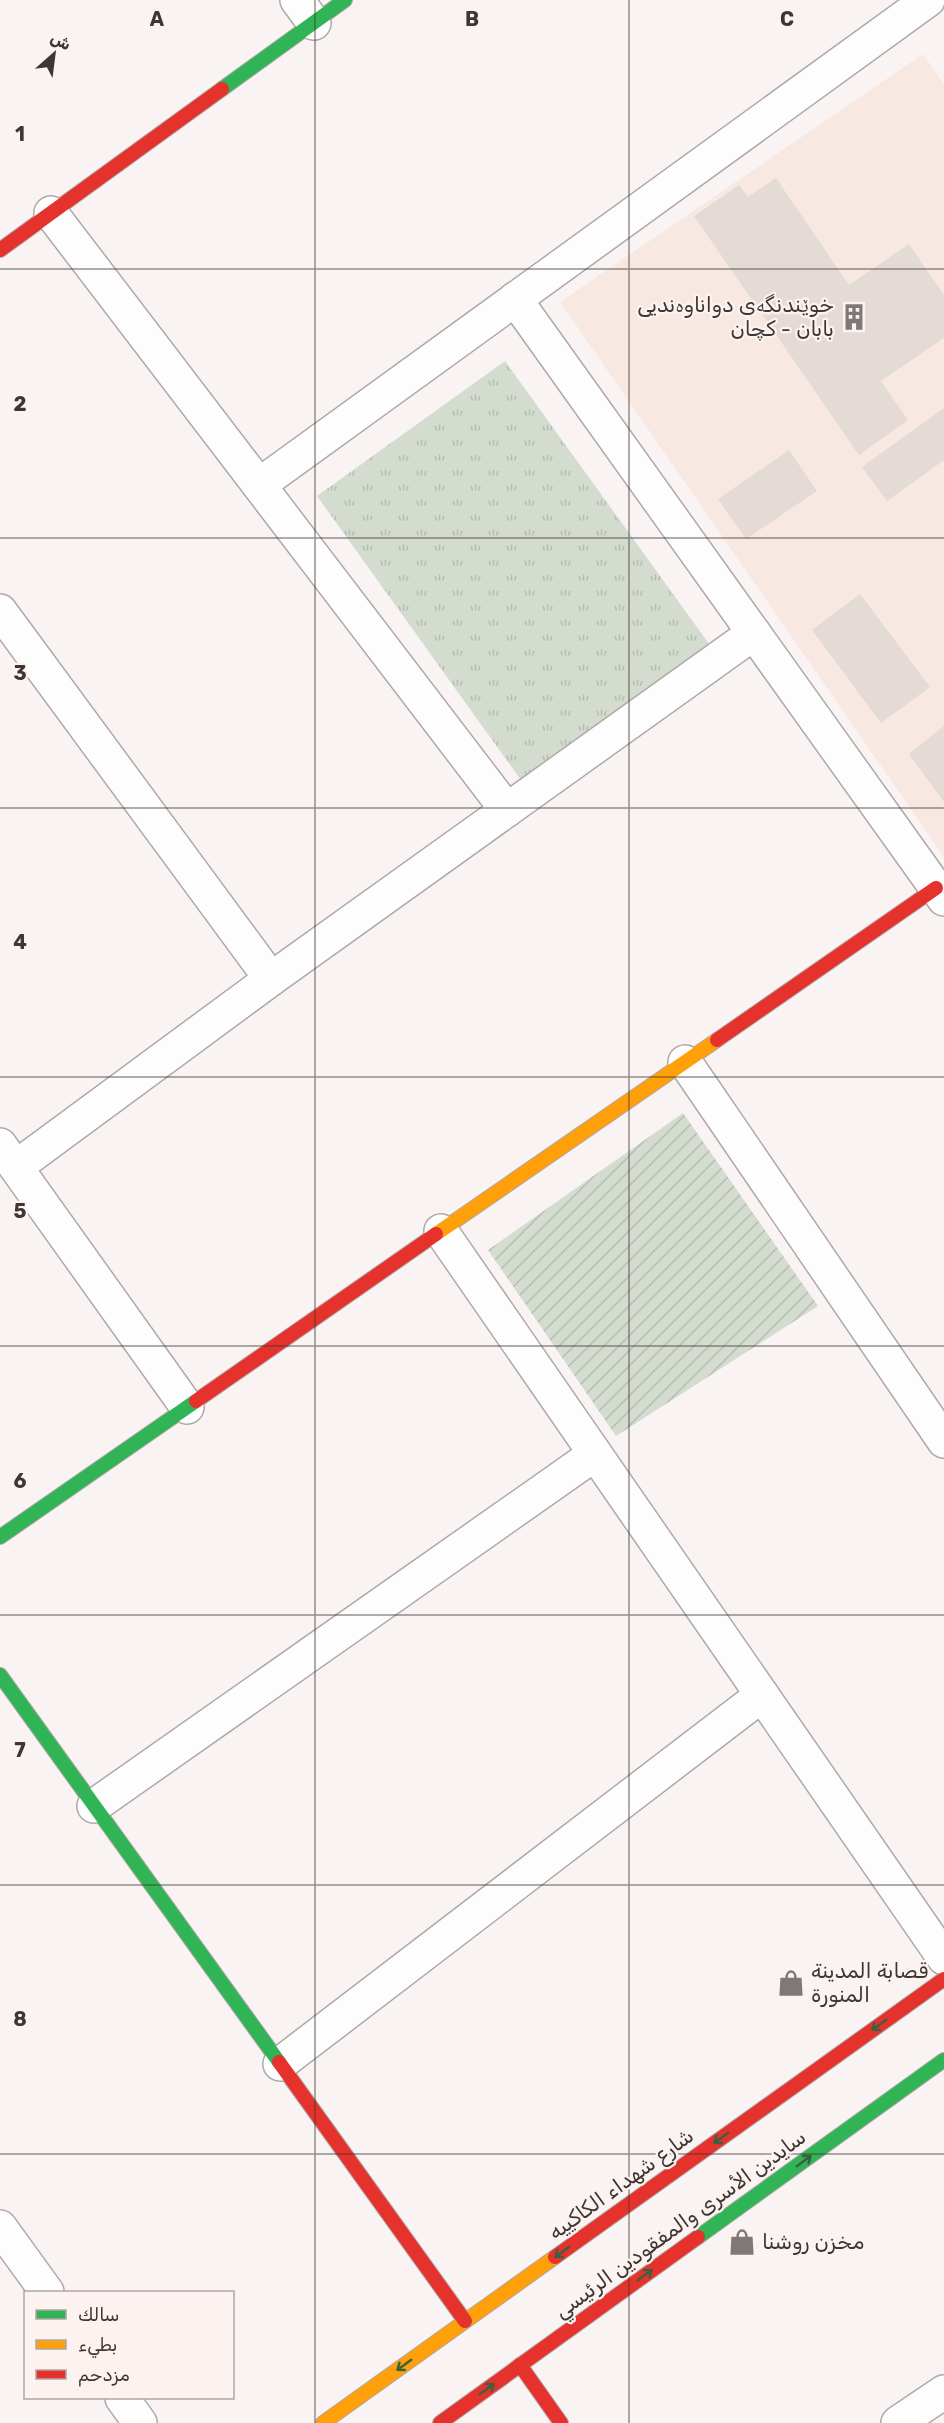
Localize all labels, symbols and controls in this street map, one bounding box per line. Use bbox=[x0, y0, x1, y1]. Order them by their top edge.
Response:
text: A bbox=[150, 7, 165, 31]
text: B bbox=[465, 7, 479, 31]
text: C bbox=[780, 7, 794, 31]
north arrow bbox=[24, 24, 84, 84]
text: ش bbox=[47, 28, 74, 54]
text: 1 bbox=[15, 122, 25, 146]
place label: خوێندنگەی دواناوەندیی بابان - کچان bbox=[637, 292, 834, 342]
building icon: خوێندنگەی دواناوەندیی بابان - کچان bbox=[839, 302, 869, 332]
text: 2 bbox=[14, 392, 27, 416]
text: 3 bbox=[13, 661, 27, 685]
text: 4 bbox=[13, 930, 27, 954]
text: 5 bbox=[14, 1199, 27, 1223]
text: 6 bbox=[13, 1469, 27, 1493]
text: 7 bbox=[14, 1738, 26, 1762]
place label: قصابة المدينة المنورة bbox=[811, 1958, 928, 2007]
shop icon: قصابة المدينة المنورة bbox=[776, 1968, 806, 1998]
text: 8 bbox=[13, 2007, 27, 2031]
one-way arrow bbox=[872, 2019, 888, 2031]
street label: شارع شهداء الكاكييه bbox=[543, 2123, 699, 2246]
street label: سايدين الأسرى والمفقودين الرئيسي bbox=[549, 2124, 813, 2327]
one-way arrow bbox=[713, 2132, 729, 2144]
one-way arrow bbox=[795, 2155, 811, 2167]
shop icon: مخزن روشنا bbox=[727, 2227, 757, 2257]
place label: مخزن روشنا bbox=[762, 2229, 864, 2255]
one-way arrow bbox=[555, 2246, 571, 2258]
one-way arrow bbox=[637, 2269, 653, 2281]
legend bbox=[24, 2291, 234, 2399]
text: سالك bbox=[78, 2304, 119, 2326]
text: بطيء bbox=[78, 2334, 117, 2358]
one-way arrow bbox=[396, 2359, 412, 2371]
text: مزدحم bbox=[78, 2364, 130, 2387]
one-way arrow bbox=[479, 2383, 495, 2395]

